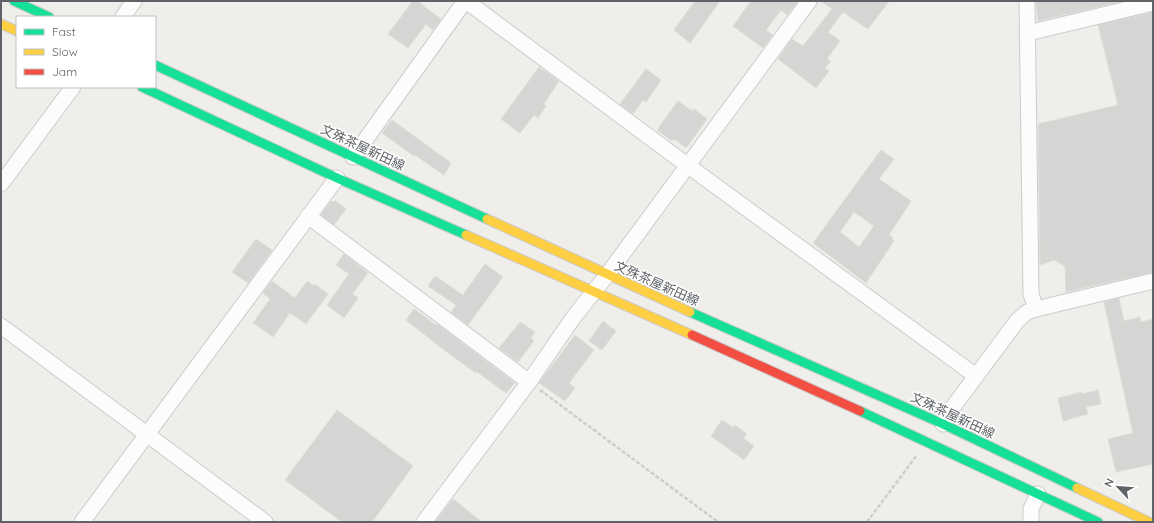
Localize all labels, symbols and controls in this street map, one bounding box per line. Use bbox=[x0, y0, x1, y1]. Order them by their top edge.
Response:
legend bbox=[16, 16, 156, 88]
text: Fast bbox=[52, 24, 76, 39]
text: Slow bbox=[52, 44, 78, 59]
text: Jam bbox=[52, 64, 77, 79]
street label: 文殊茶屋新田線 bbox=[318, 121, 408, 173]
street label: 文殊茶屋新田線 bbox=[612, 257, 702, 309]
street label: 文殊茶屋新田線 bbox=[908, 389, 998, 441]
north arrow bbox=[1098, 467, 1138, 507]
text: N bbox=[1101, 476, 1117, 489]

